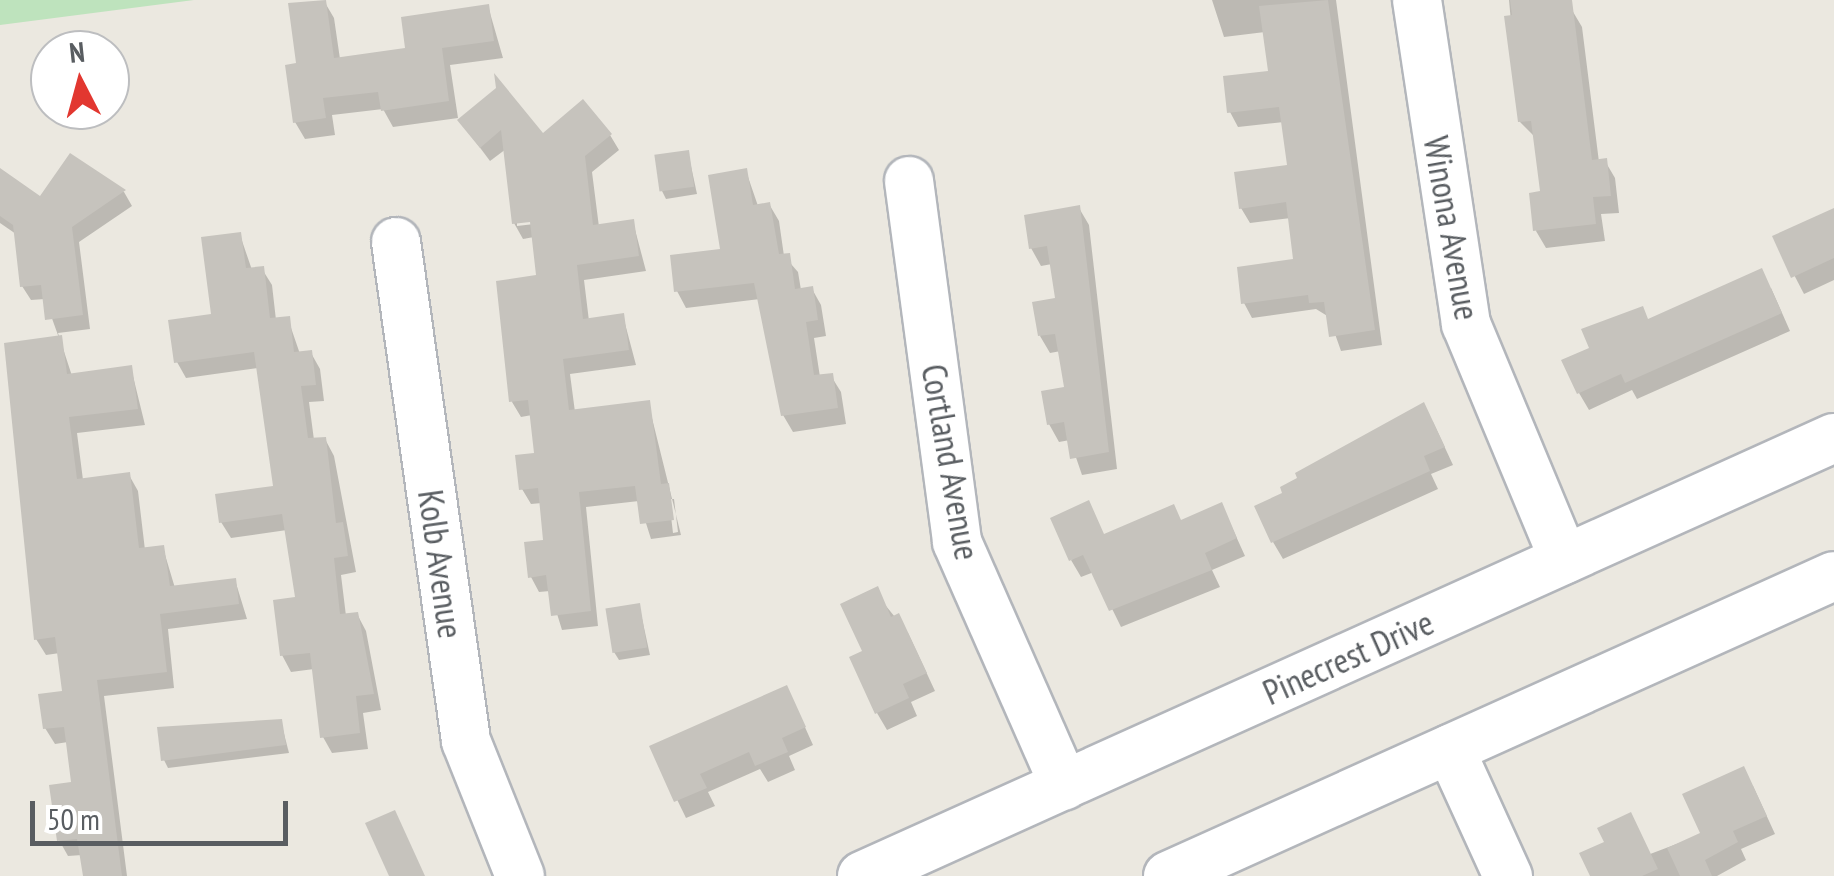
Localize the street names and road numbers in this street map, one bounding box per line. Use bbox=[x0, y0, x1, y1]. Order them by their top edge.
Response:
street label: Winona Avenue bbox=[1415, 132, 1489, 324]
street label: Cortland Avenue bbox=[913, 360, 989, 564]
street label: Kolb Avenue bbox=[410, 487, 472, 641]
street label: Pinecrest Drive bbox=[1256, 601, 1440, 713]

